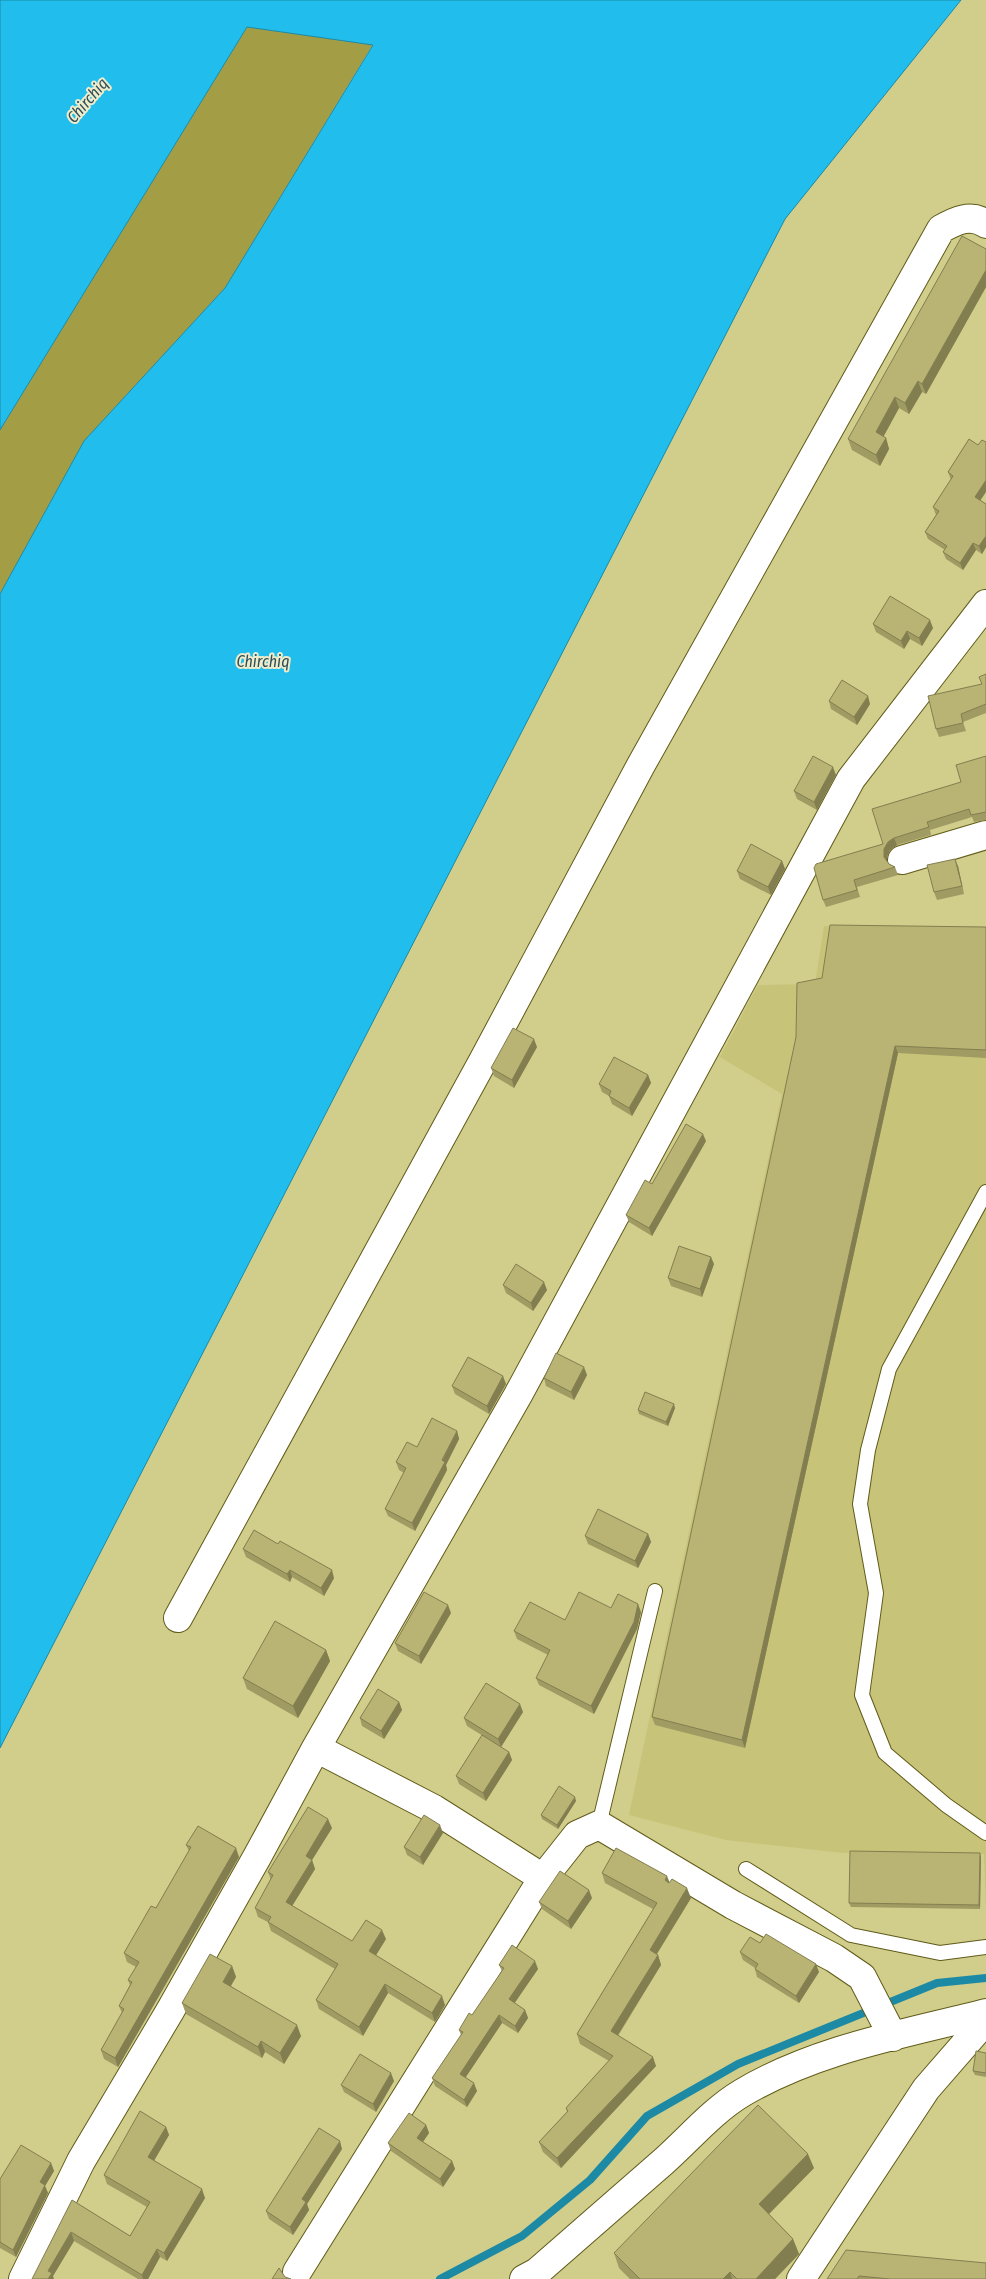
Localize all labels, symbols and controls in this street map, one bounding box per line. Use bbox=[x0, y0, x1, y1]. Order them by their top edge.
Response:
water label: Chirchiq bbox=[63, 74, 112, 127]
water label: Chirchiq bbox=[237, 652, 289, 671]

